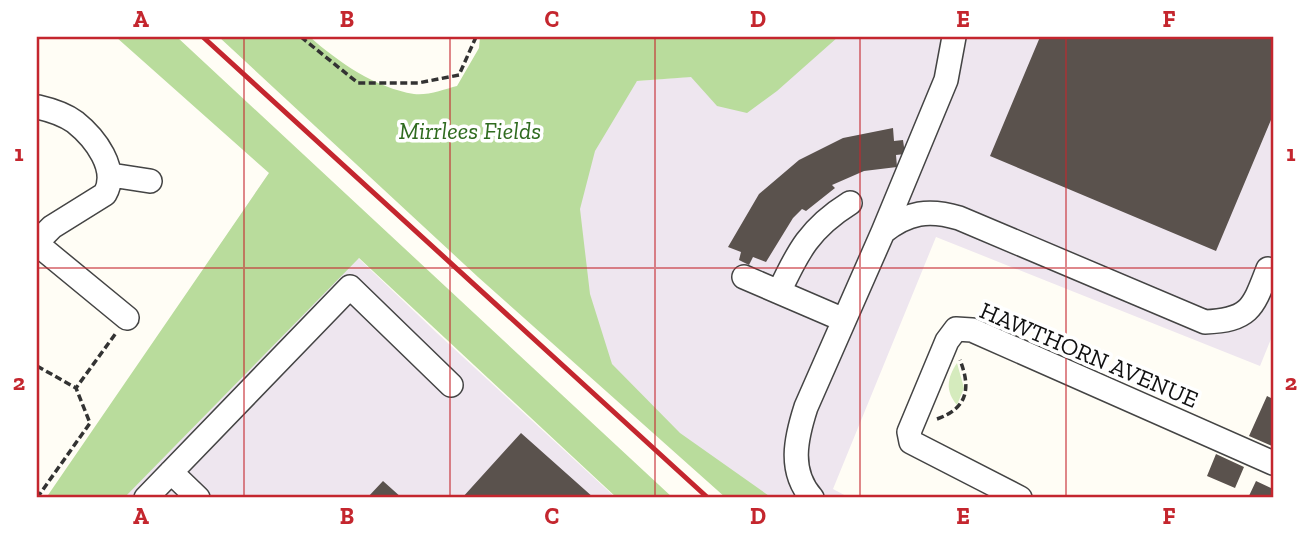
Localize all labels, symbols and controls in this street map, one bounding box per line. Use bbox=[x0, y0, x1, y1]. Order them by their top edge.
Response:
text: A bbox=[133, 5, 149, 33]
text: B bbox=[340, 5, 354, 33]
text: C bbox=[545, 5, 559, 33]
text: D bbox=[750, 5, 766, 33]
text: E bbox=[956, 5, 970, 33]
text: F bbox=[1162, 5, 1176, 33]
park label: Mirrlees Fields bbox=[399, 116, 541, 145]
text: 1 bbox=[14, 139, 24, 167]
text: 1 bbox=[1286, 139, 1296, 167]
street label: HAWTHORN AVENUE bbox=[976, 295, 1203, 414]
text: 2 bbox=[13, 368, 25, 396]
text: 2 bbox=[1285, 368, 1297, 396]
text: A bbox=[133, 502, 149, 530]
text: B bbox=[340, 502, 354, 530]
text: C bbox=[545, 502, 559, 530]
text: D bbox=[750, 502, 766, 530]
text: E bbox=[956, 502, 970, 530]
text: F bbox=[1162, 502, 1176, 530]

